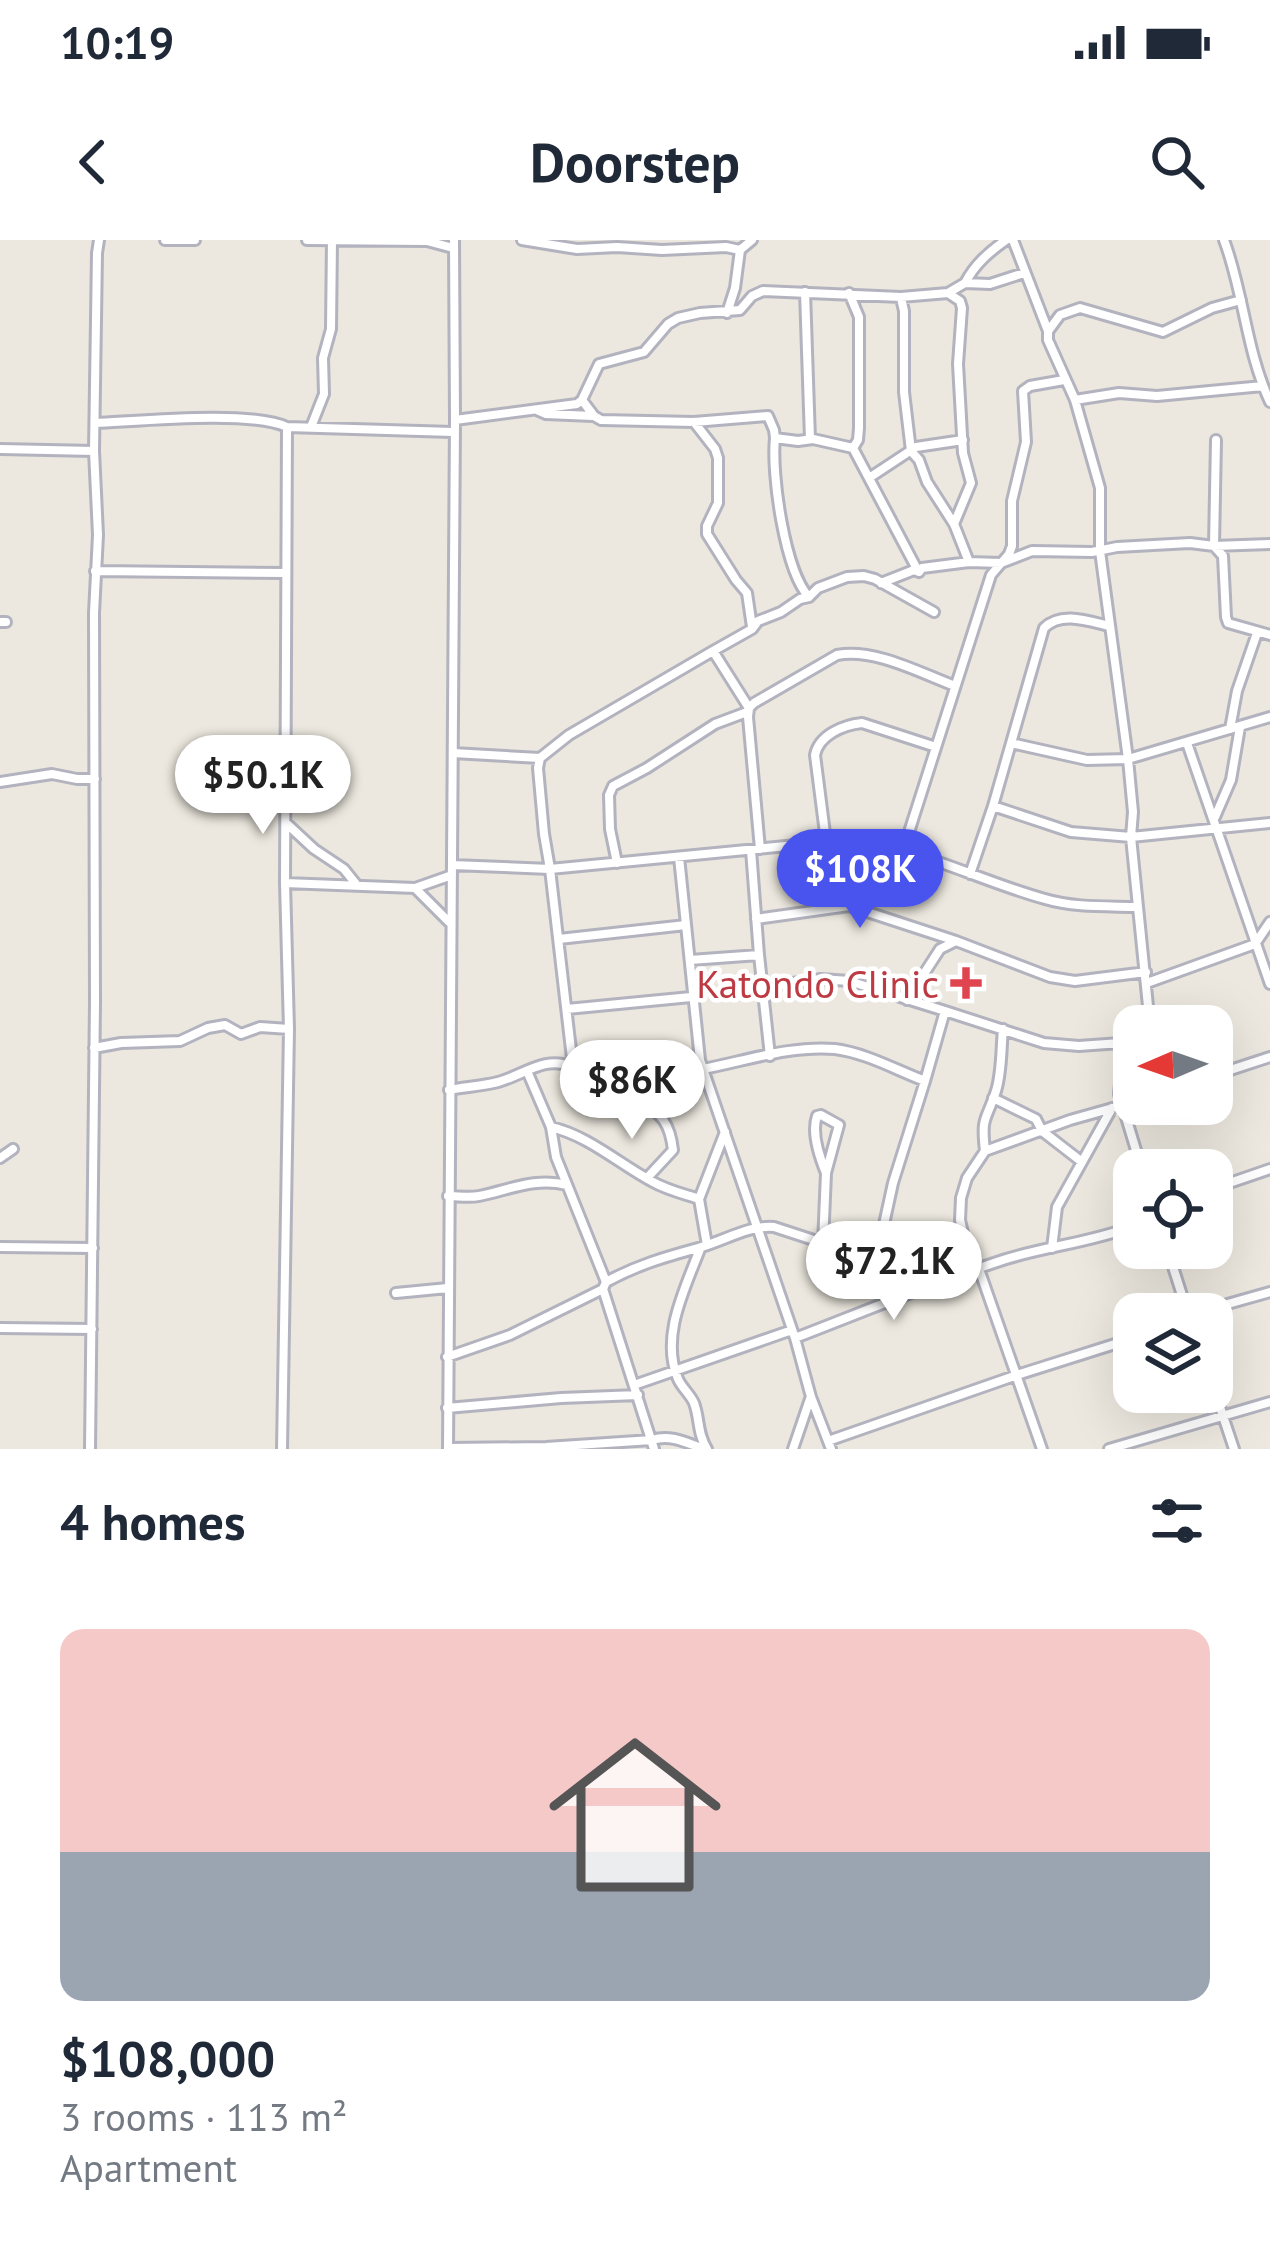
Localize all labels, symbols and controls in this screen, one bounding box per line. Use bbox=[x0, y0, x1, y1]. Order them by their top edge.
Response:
text: 10:19 bbox=[60, 13, 174, 71]
text: Doorstep bbox=[530, 127, 740, 197]
icon: back bbox=[60, 129, 126, 195]
icon: search bbox=[1144, 129, 1210, 195]
pin: $50.1K bbox=[165, 735, 361, 837]
text: $50.1K bbox=[202, 748, 324, 799]
pin: $108K bbox=[776, 829, 944, 931]
text: $108K bbox=[804, 842, 916, 893]
place label: Katondo Clinic bbox=[696, 958, 939, 1009]
marker: Katondo Clinic bbox=[950, 967, 982, 999]
north arrow bbox=[1113, 1005, 1233, 1125]
map controls bbox=[1113, 1005, 1233, 1413]
pin: $86K bbox=[561, 1040, 703, 1142]
text: $86K bbox=[587, 1053, 677, 1104]
button: locate bbox=[1113, 1149, 1233, 1269]
pin: $72.1K bbox=[796, 1221, 992, 1323]
text: $72.1K bbox=[833, 1234, 955, 1285]
button: layers bbox=[1113, 1293, 1233, 1413]
text: 4 homes bbox=[60, 1488, 246, 1554]
icon: filters bbox=[1144, 1488, 1210, 1554]
icon: home bbox=[527, 1707, 743, 1923]
text: $108,000 bbox=[60, 2025, 275, 2091]
text: 3 rooms · 113 m² bbox=[60, 2091, 347, 2142]
text: Apartment bbox=[60, 2142, 237, 2193]

